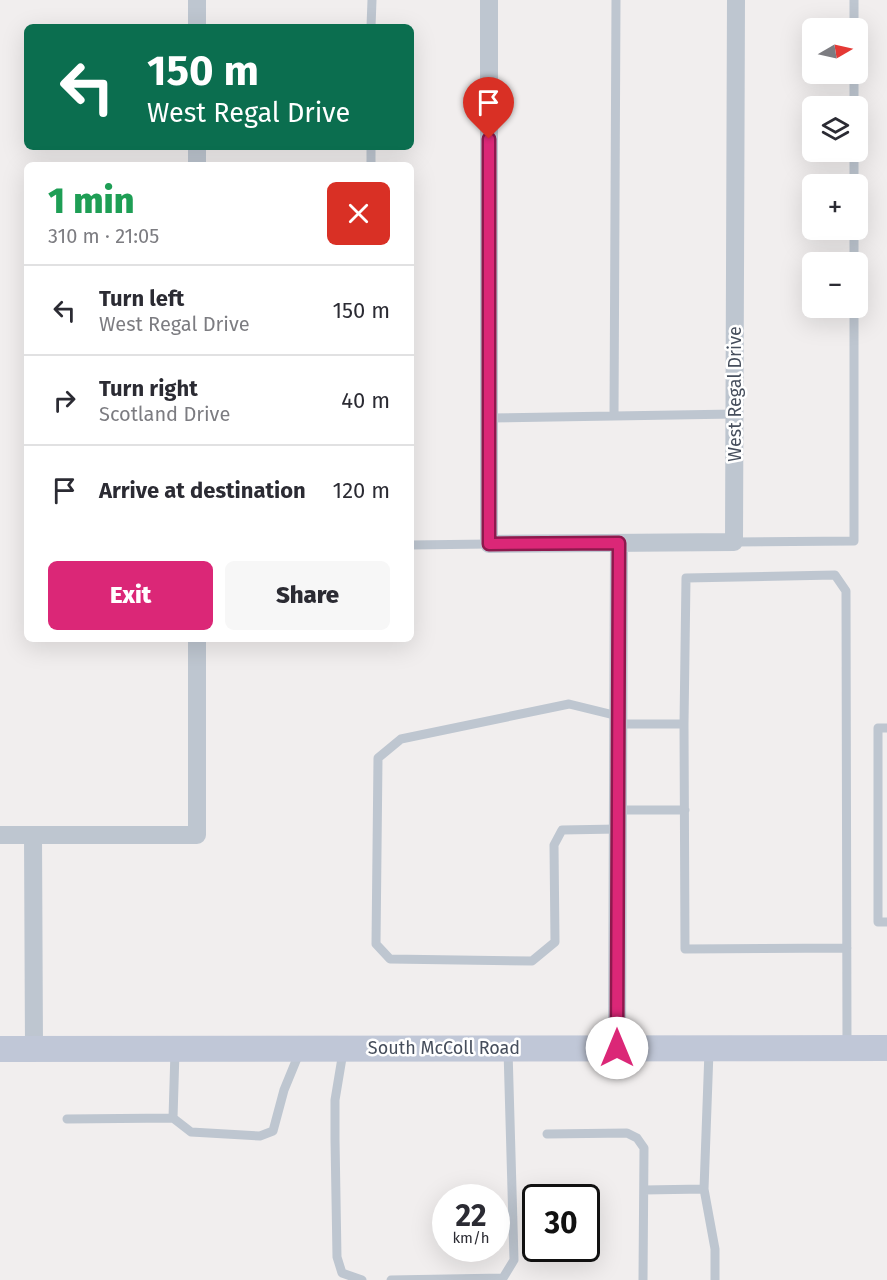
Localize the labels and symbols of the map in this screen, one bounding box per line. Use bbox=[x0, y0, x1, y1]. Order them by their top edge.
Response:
north arrow bbox=[802, 18, 868, 84]
pin bbox=[463, 77, 514, 139]
street label: West Regal Drive bbox=[724, 326, 746, 462]
position arrow bbox=[585, 1016, 649, 1080]
street label: South McColl Road bbox=[368, 1037, 520, 1059]
speed limit sign: 30 bbox=[522, 1184, 600, 1262]

